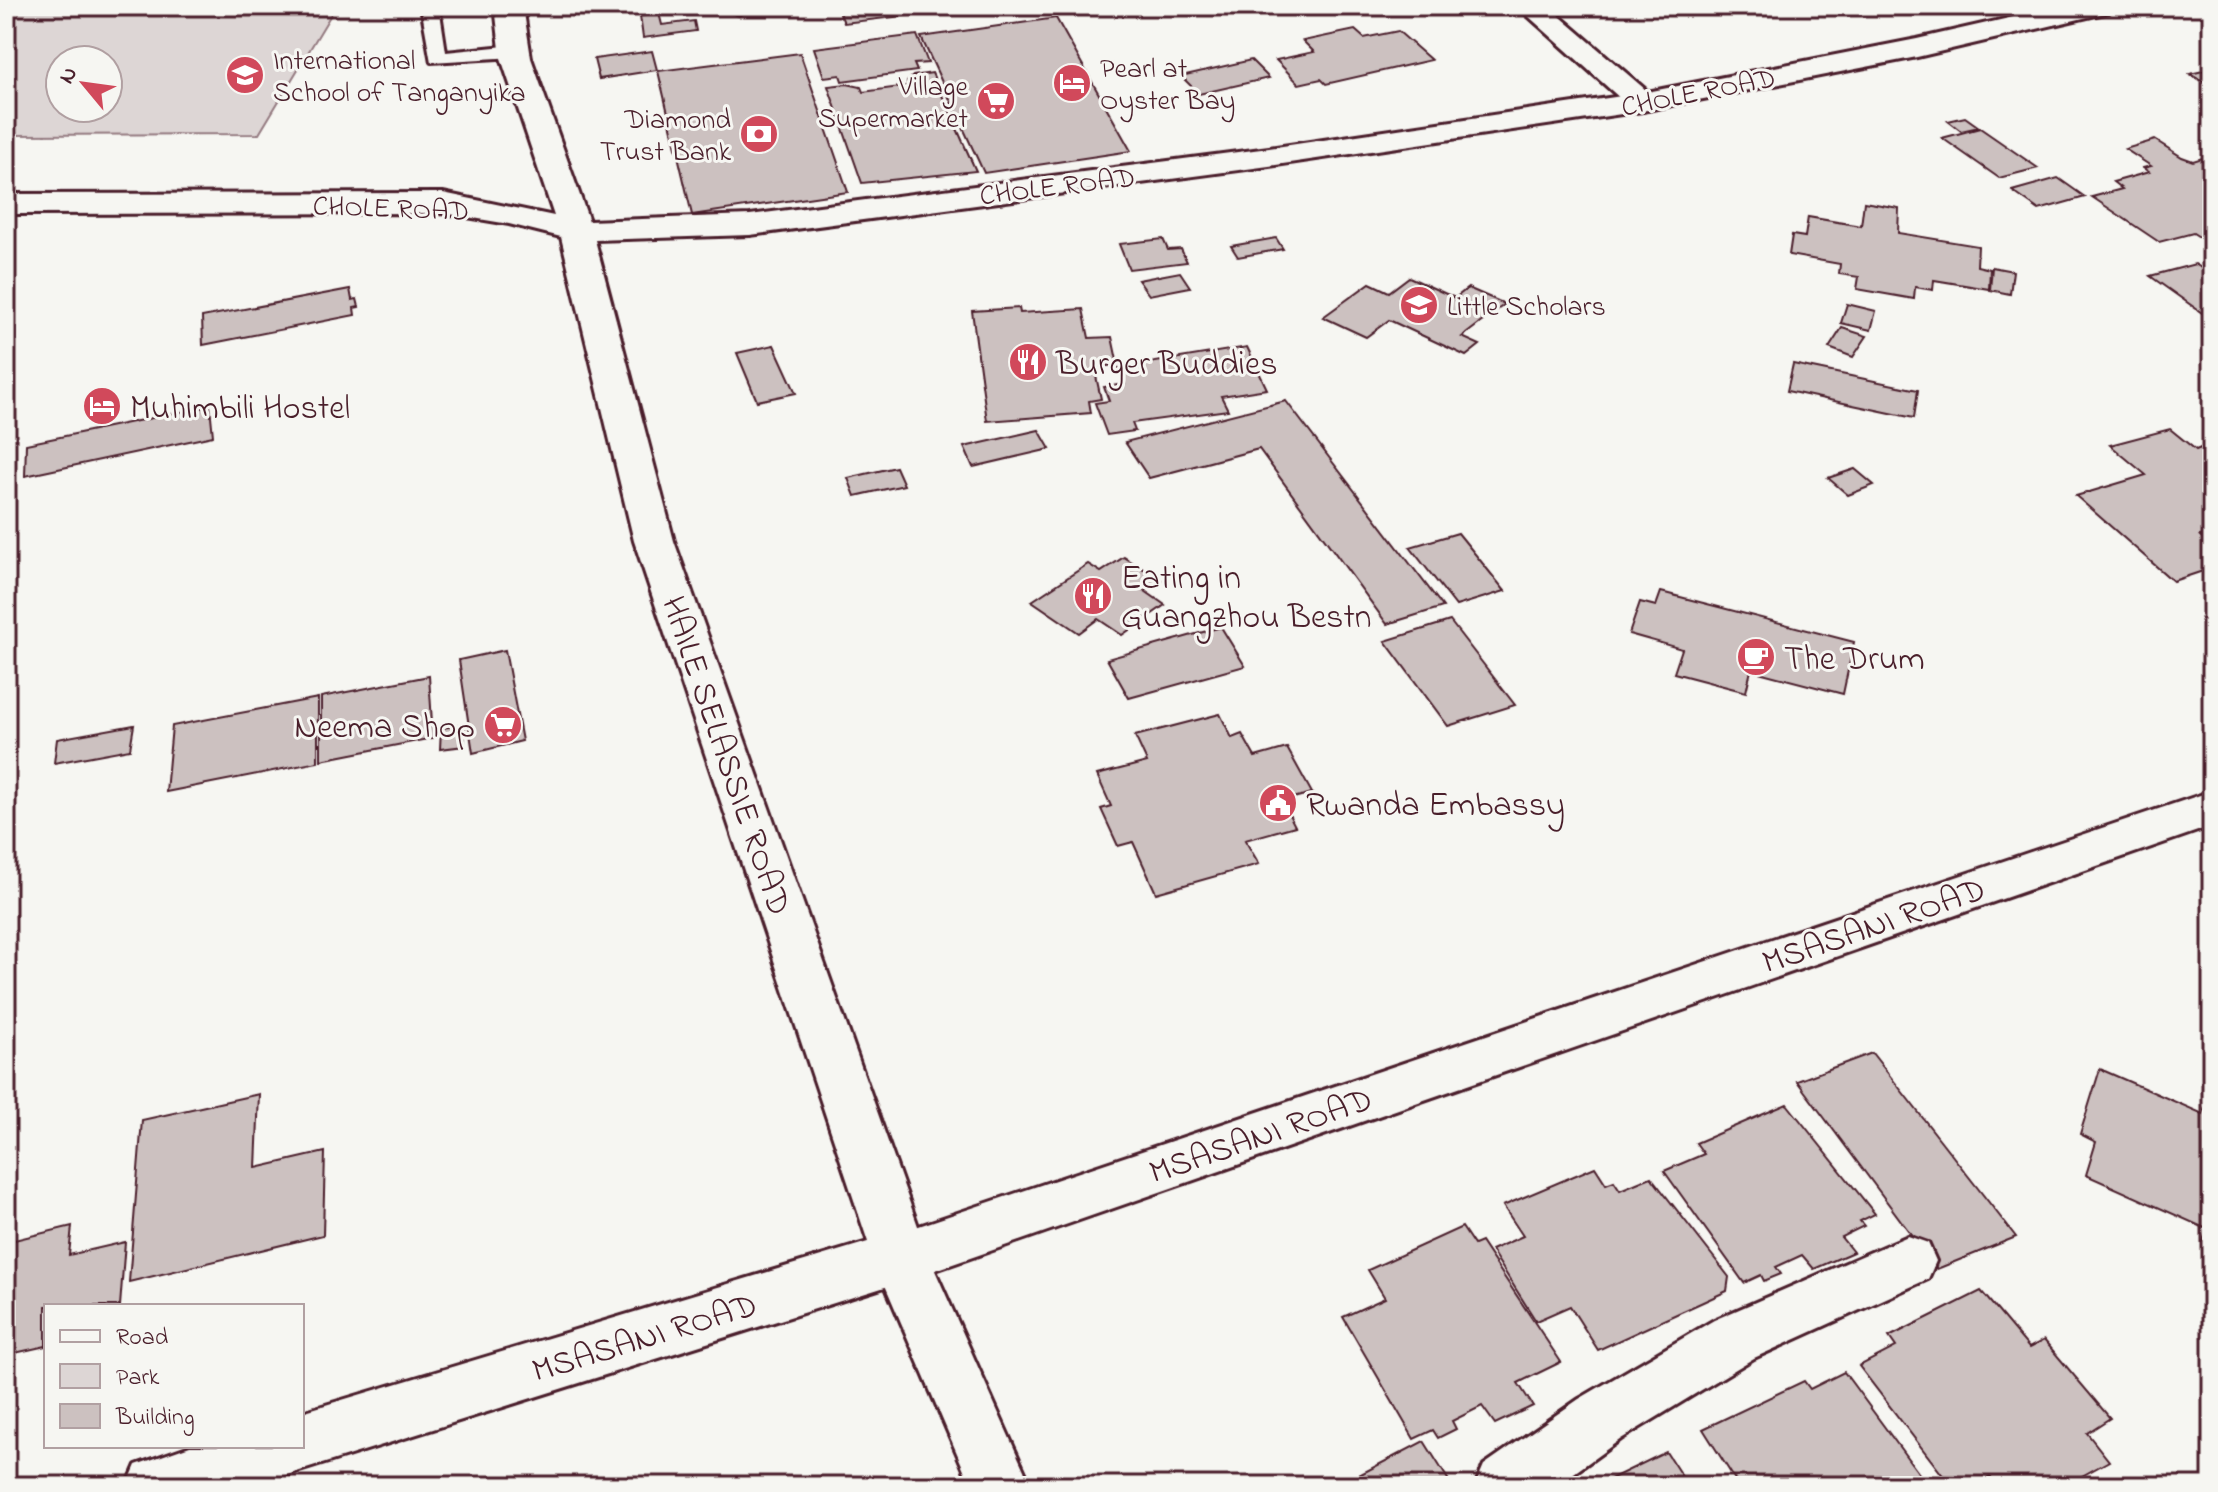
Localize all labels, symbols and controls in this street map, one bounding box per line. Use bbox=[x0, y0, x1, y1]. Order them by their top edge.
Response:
place label: International School of Tanganyika bbox=[273, 42, 526, 115]
north arrow bbox=[44, 44, 124, 124]
place label: Pearl at Oyster Bay bbox=[1100, 50, 1235, 123]
school or university icon: International School of Tanganyika bbox=[224, 54, 266, 96]
street label: CHOLE ROAD bbox=[1618, 59, 1779, 129]
text: N bbox=[52, 62, 87, 90]
hotel icon: Pearl at Oyster Bay bbox=[1051, 62, 1093, 104]
place label: Village Supermarket bbox=[818, 68, 968, 141]
supermarket icon: Village Supermarket bbox=[975, 80, 1017, 122]
place label: Diamond Trust Bank bbox=[600, 101, 732, 174]
bank icon: Diamond Trust Bank bbox=[738, 113, 780, 155]
street label: CHOLE ROAD bbox=[977, 159, 1138, 218]
street label: CHOLE ROAD bbox=[312, 187, 470, 234]
school or university icon: Little Scholars bbox=[1398, 284, 1440, 326]
place label: Little Scholars bbox=[1447, 288, 1606, 329]
restaurant icon: Burger Buddies bbox=[1007, 341, 1049, 383]
place label: Burger Buddies bbox=[1055, 341, 1277, 391]
hotel icon: Muhimbili Hostel bbox=[81, 385, 123, 427]
place label: Muhimbili Hostel bbox=[130, 385, 350, 435]
place label: Eating in Guangzhou Bestn bbox=[1121, 555, 1372, 644]
restaurant icon: Eating in Guangzhou Bestn bbox=[1072, 575, 1114, 617]
street label: HAILE SELASSIE ROAD bbox=[646, 590, 802, 923]
cafe icon: The Drum bbox=[1735, 636, 1777, 678]
place label: The Drum bbox=[1784, 636, 1925, 686]
place label: Neema Shop bbox=[294, 704, 475, 754]
supermarket icon: Neema Shop bbox=[482, 704, 524, 746]
public building icon: Rwanda Embassy bbox=[1257, 782, 1299, 824]
place label: Rwanda Embassy bbox=[1306, 782, 1565, 832]
street label: MSASANI ROAD bbox=[1756, 866, 1993, 989]
street label: MSASANI ROAD bbox=[1143, 1076, 1380, 1199]
street label: MSASANI ROAD bbox=[526, 1282, 764, 1398]
legend bbox=[44, 1304, 304, 1448]
text: Road bbox=[116, 1321, 169, 1356]
text: Park bbox=[116, 1361, 160, 1396]
text: Building bbox=[115, 1401, 195, 1436]

